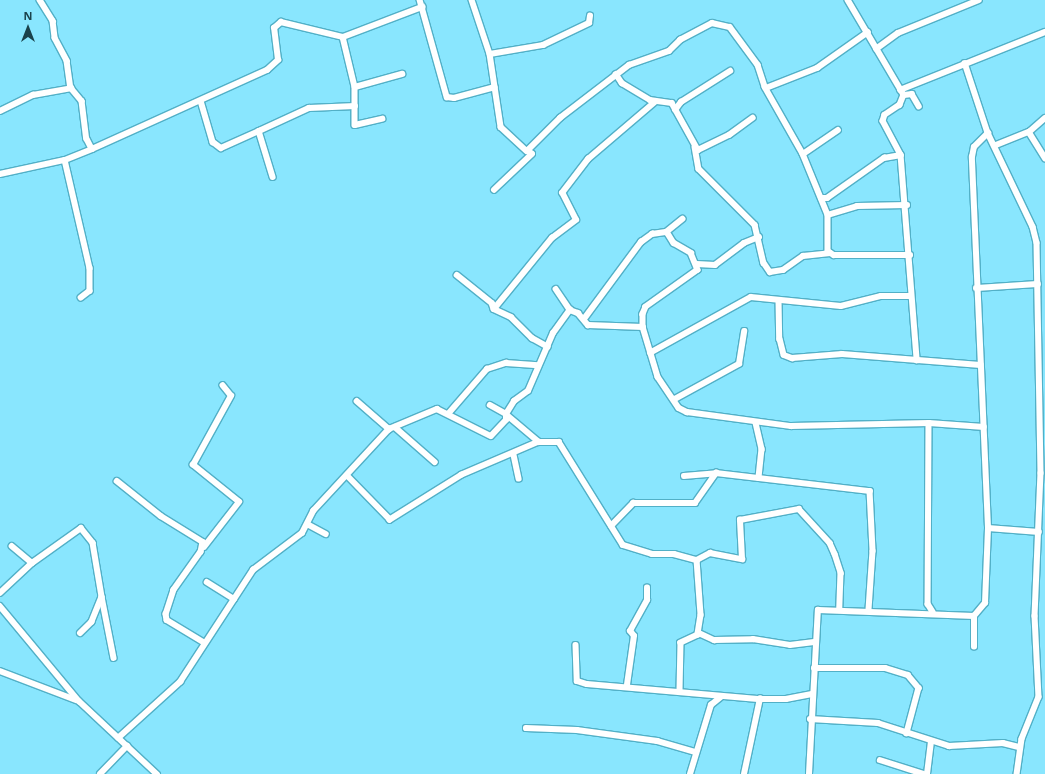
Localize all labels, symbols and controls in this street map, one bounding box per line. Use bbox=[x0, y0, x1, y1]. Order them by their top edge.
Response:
north arrow bbox=[8, 8, 48, 48]
text: N bbox=[24, 8, 32, 23]

